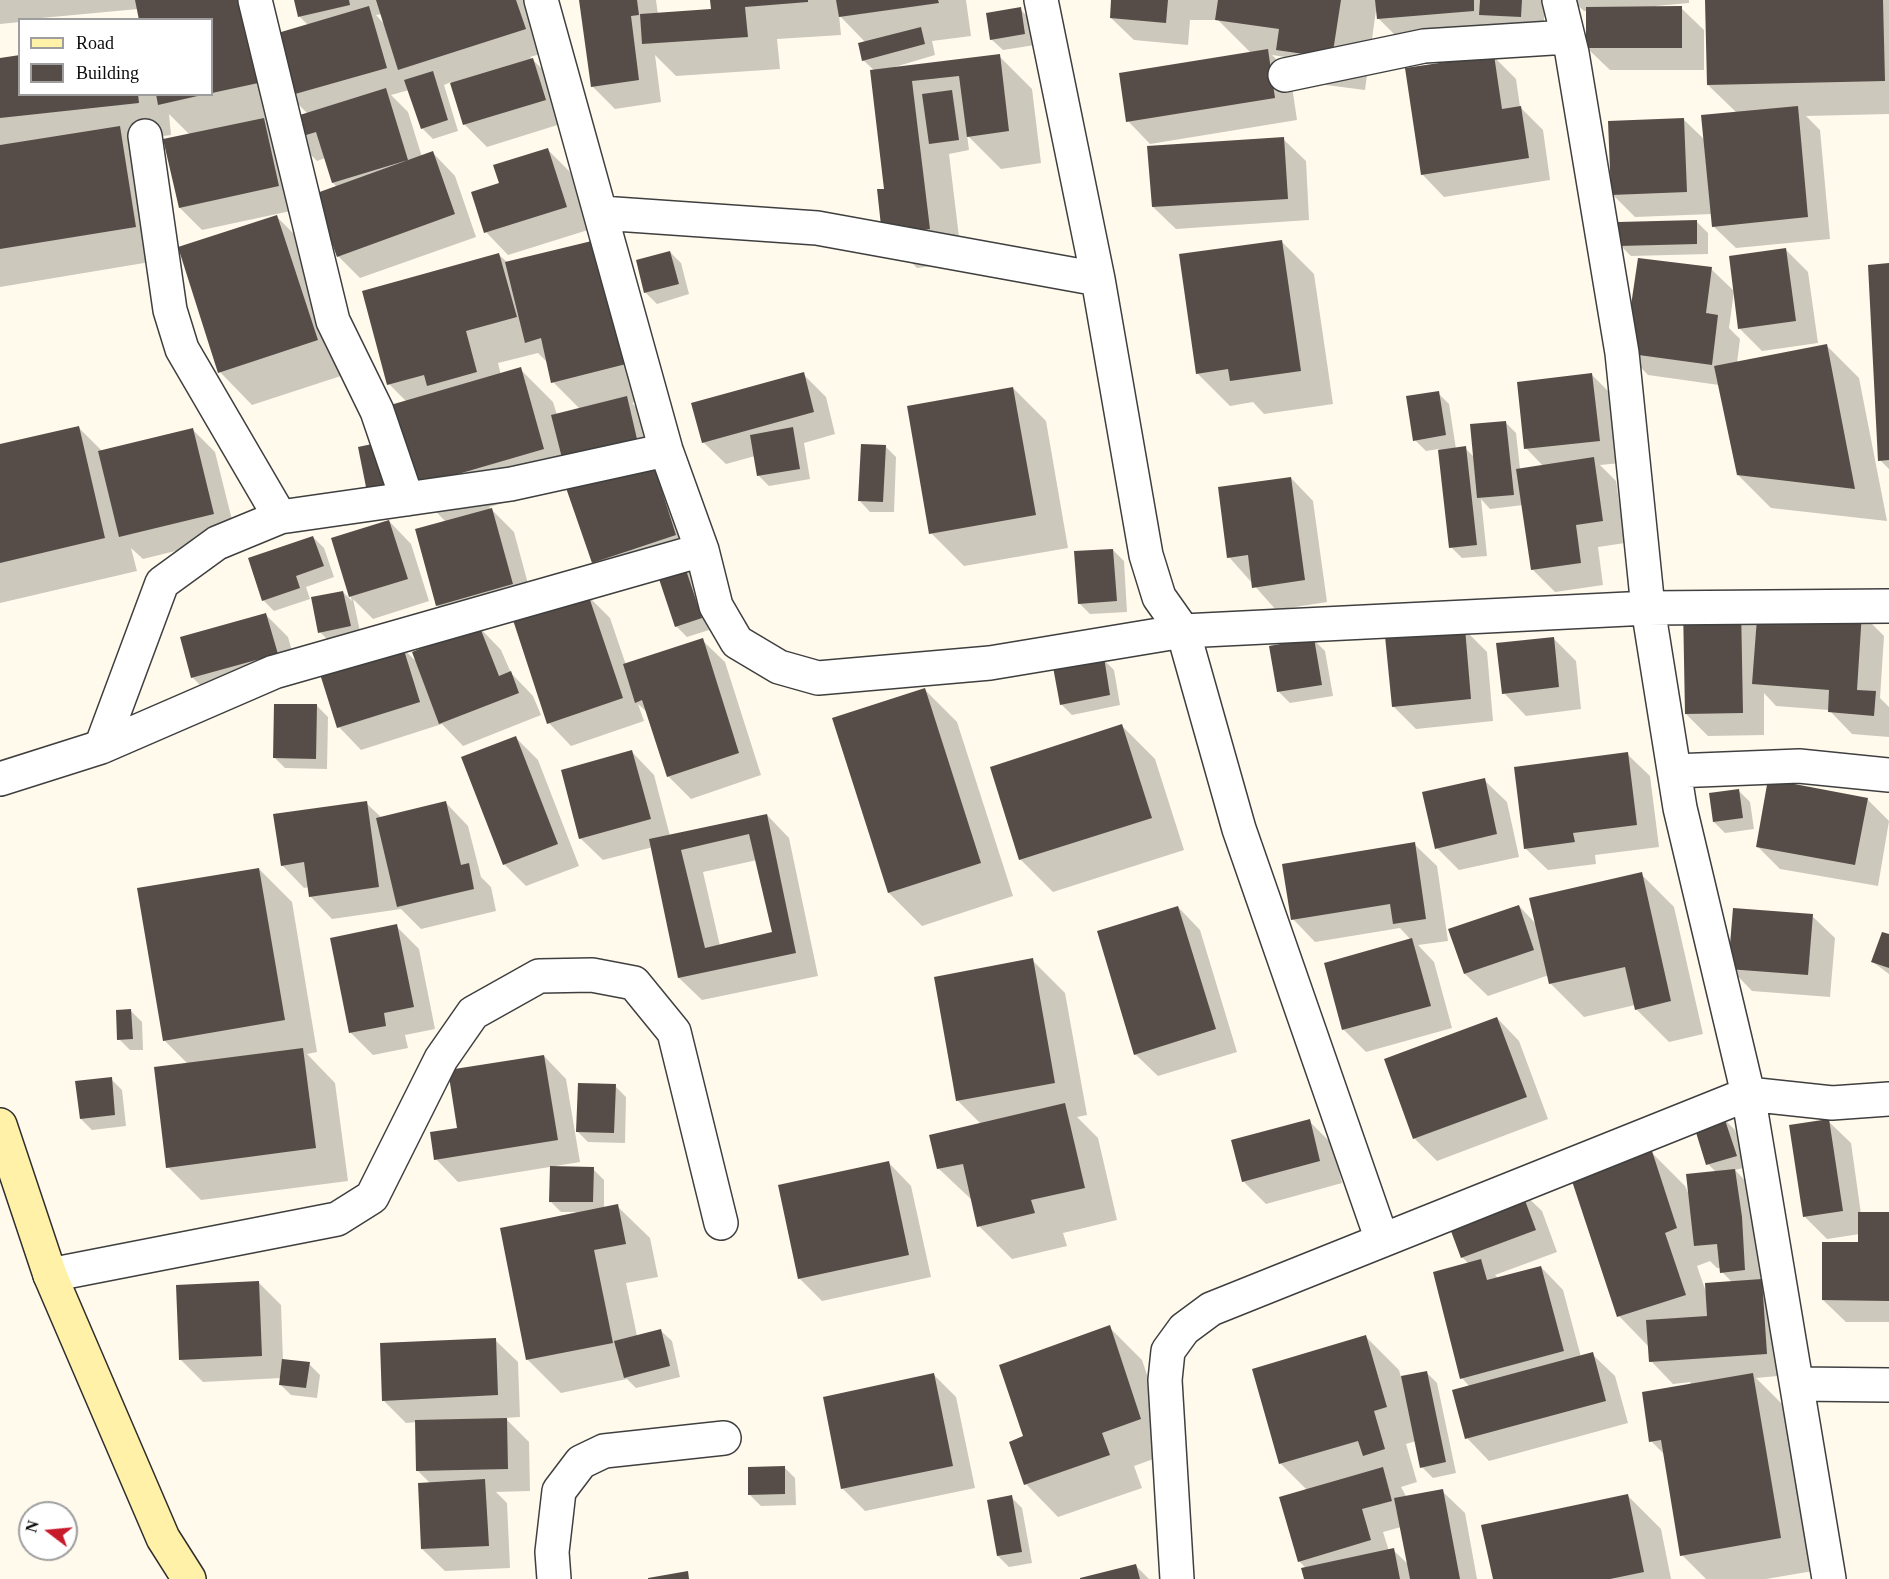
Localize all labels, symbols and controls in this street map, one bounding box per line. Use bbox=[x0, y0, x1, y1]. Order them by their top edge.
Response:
legend bbox=[18, 18, 213, 96]
text: Road bbox=[76, 33, 114, 53]
text: Building bbox=[76, 63, 139, 83]
north arrow bbox=[18, 1501, 78, 1561]
text: N bbox=[22, 1519, 42, 1534]

